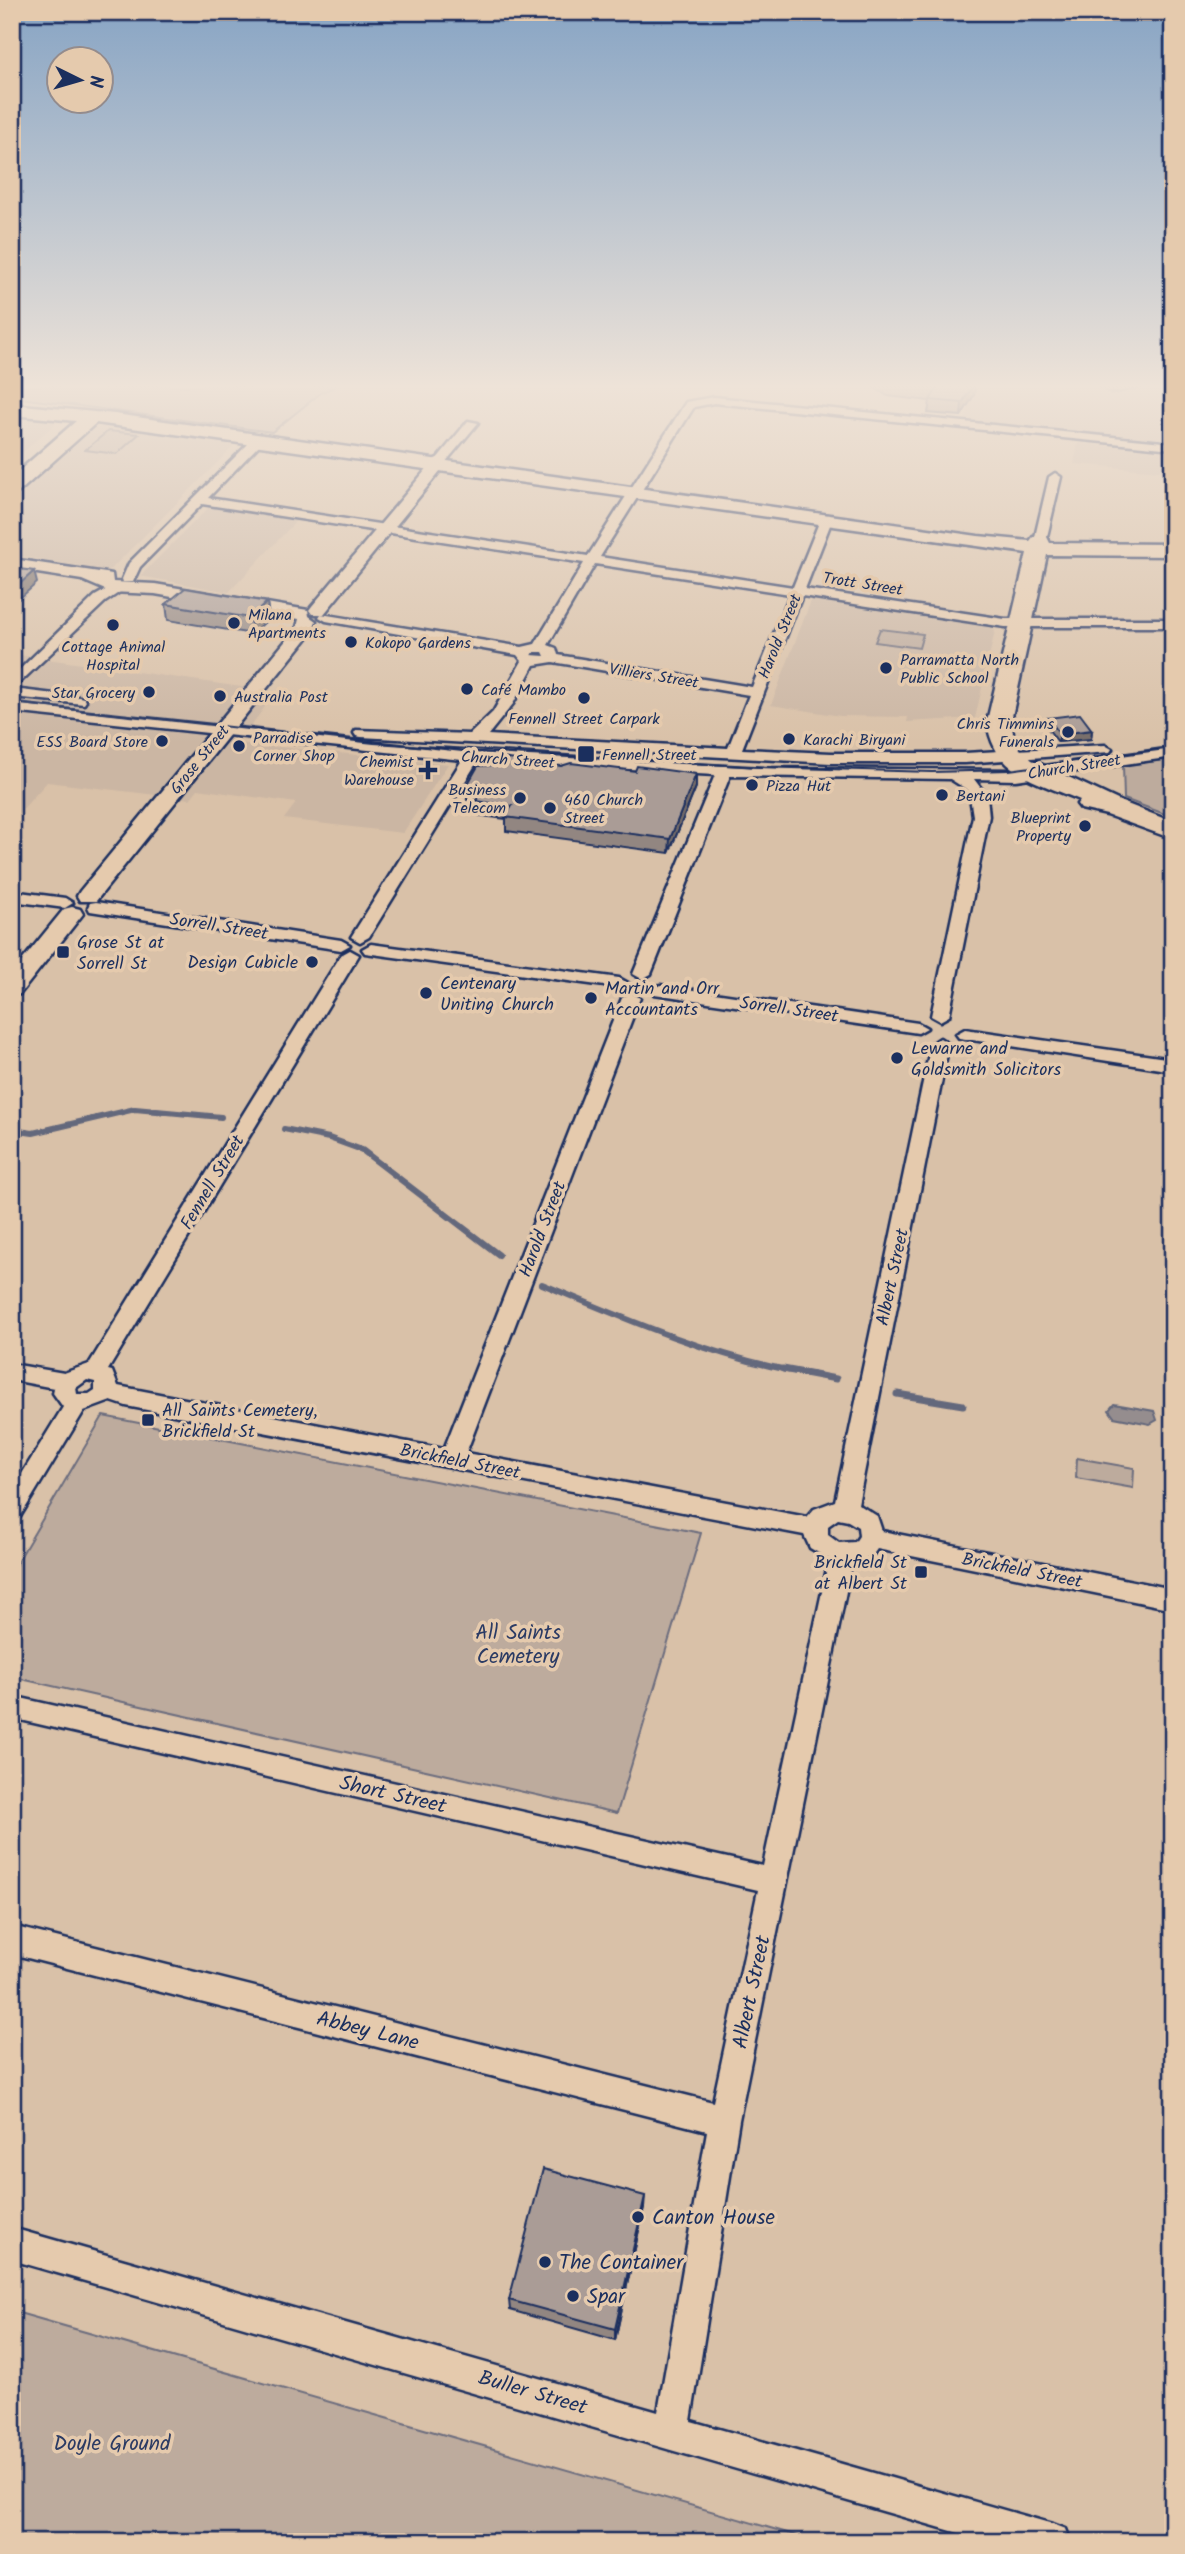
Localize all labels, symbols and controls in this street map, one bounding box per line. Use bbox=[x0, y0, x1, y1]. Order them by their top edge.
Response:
north arrow bbox=[46, 46, 116, 116]
text: N bbox=[79, 74, 110, 89]
street label: Trott Street bbox=[821, 566, 905, 603]
street label: Harold Street bbox=[752, 590, 809, 683]
place label: Milana Apartments bbox=[248, 603, 326, 646]
marker: Milana Apartments bbox=[226, 615, 242, 631]
marker: Cottage Animal Hospital bbox=[105, 617, 121, 633]
place label: Kokopo Gardens bbox=[365, 631, 471, 656]
marker: Kokopo Gardens bbox=[343, 634, 359, 650]
place label: Cottage Animal Hospital bbox=[61, 635, 165, 678]
place label: Parramatta North Public School bbox=[900, 648, 1019, 691]
street label: Villiers Street bbox=[607, 657, 701, 696]
marker: Parramatta North Public School bbox=[878, 660, 894, 676]
place label: Café Mambo bbox=[481, 678, 566, 703]
place label: Star Grocery bbox=[52, 681, 135, 706]
marker: Café Mambo bbox=[459, 681, 475, 697]
marker: Star Grocery bbox=[141, 684, 157, 700]
place label: Australia Post bbox=[234, 685, 329, 710]
marker: Australia Post bbox=[212, 688, 228, 704]
marker: Fennell Street Carpark bbox=[576, 690, 592, 706]
place label: Fennell Street Carpark bbox=[508, 707, 660, 732]
place label: Chris Timmins Funerals bbox=[957, 712, 1054, 755]
street label: Grose Street bbox=[164, 719, 237, 800]
marker: Chris Timmins Funerals bbox=[1060, 724, 1076, 740]
place label: Parradise Corner Shop bbox=[253, 726, 335, 769]
place label: Karachi Biryani bbox=[803, 728, 907, 753]
place label: ESS Board Store bbox=[36, 730, 148, 755]
marker: Karachi Biryani bbox=[781, 731, 797, 747]
marker: ESS Board Store bbox=[154, 733, 170, 749]
marker: Parradise Corner Shop bbox=[231, 738, 247, 754]
place label: Fennell Street bbox=[602, 743, 697, 768]
marker: Fennell Street bbox=[576, 744, 596, 764]
street label: Church Street bbox=[460, 745, 556, 776]
street label: Church Street bbox=[1026, 748, 1123, 787]
place label: Chemist Warehouse bbox=[344, 750, 415, 793]
marker: Chemist Warehouse bbox=[420, 762, 436, 778]
place label: Pizza Hut bbox=[766, 774, 832, 799]
marker: Pizza Hut bbox=[744, 777, 760, 793]
place label: Business Telecom bbox=[448, 778, 506, 821]
place label: Bertani bbox=[956, 784, 1006, 809]
marker: Bertani bbox=[934, 787, 950, 803]
place label: 460 Church Street bbox=[564, 788, 643, 831]
marker: Business Telecom bbox=[512, 790, 528, 806]
marker: 460 Church Street bbox=[542, 800, 558, 816]
place label: Blueprint Property bbox=[1011, 806, 1072, 849]
marker: Blueprint Property bbox=[1077, 818, 1093, 834]
street label: Sorrell Street bbox=[167, 905, 271, 950]
place label: Grose St at Sorrell St bbox=[77, 929, 165, 979]
marker: Grose St at Sorrell St bbox=[55, 944, 71, 960]
place label: Design Cubicle bbox=[187, 949, 298, 978]
marker: Design Cubicle bbox=[304, 954, 320, 970]
place label: Centenary Uniting Church bbox=[440, 970, 554, 1020]
place label: Martin and Orr Accountants bbox=[605, 975, 720, 1025]
marker: Centenary Uniting Church bbox=[418, 985, 434, 1001]
street label: Sorrell Street bbox=[738, 989, 841, 1032]
marker: Martin and Orr Accountants bbox=[583, 990, 599, 1006]
place label: Lewarne and Goldsmith Solicitors bbox=[911, 1035, 1061, 1085]
marker: Lewarne and Goldsmith Solicitors bbox=[889, 1050, 905, 1066]
street label: Fennell Street bbox=[173, 1129, 254, 1236]
street label: Harold Street bbox=[512, 1176, 575, 1282]
street label: Albert Street bbox=[869, 1225, 918, 1329]
place label: All Saints Cemetery, Brickfield St bbox=[162, 1397, 318, 1447]
marker: All Saints Cemetery, Brickfield St bbox=[140, 1412, 156, 1428]
street label: Brickfield Street bbox=[397, 1437, 523, 1489]
street label: Brickfield Street bbox=[959, 1546, 1085, 1598]
place label: Brickfield St at Albert St bbox=[814, 1549, 908, 1599]
marker: Brickfield St at Albert St bbox=[913, 1564, 929, 1580]
park label: All Saints Cemetery bbox=[475, 1617, 561, 1674]
street label: Short Street bbox=[336, 1767, 450, 1824]
street label: Albert Street bbox=[724, 1932, 781, 2052]
street label: Abbey Lane bbox=[313, 2003, 423, 2060]
place label: Canton House bbox=[652, 2202, 776, 2235]
marker: Canton House bbox=[630, 2209, 646, 2225]
place label: The Container bbox=[559, 2247, 684, 2280]
marker: The Container bbox=[537, 2254, 553, 2270]
place label: Spar bbox=[587, 2281, 626, 2314]
marker: Spar bbox=[565, 2288, 581, 2304]
street label: Buller Street bbox=[474, 2362, 592, 2425]
park label: Doyle Ground bbox=[54, 2428, 171, 2461]

